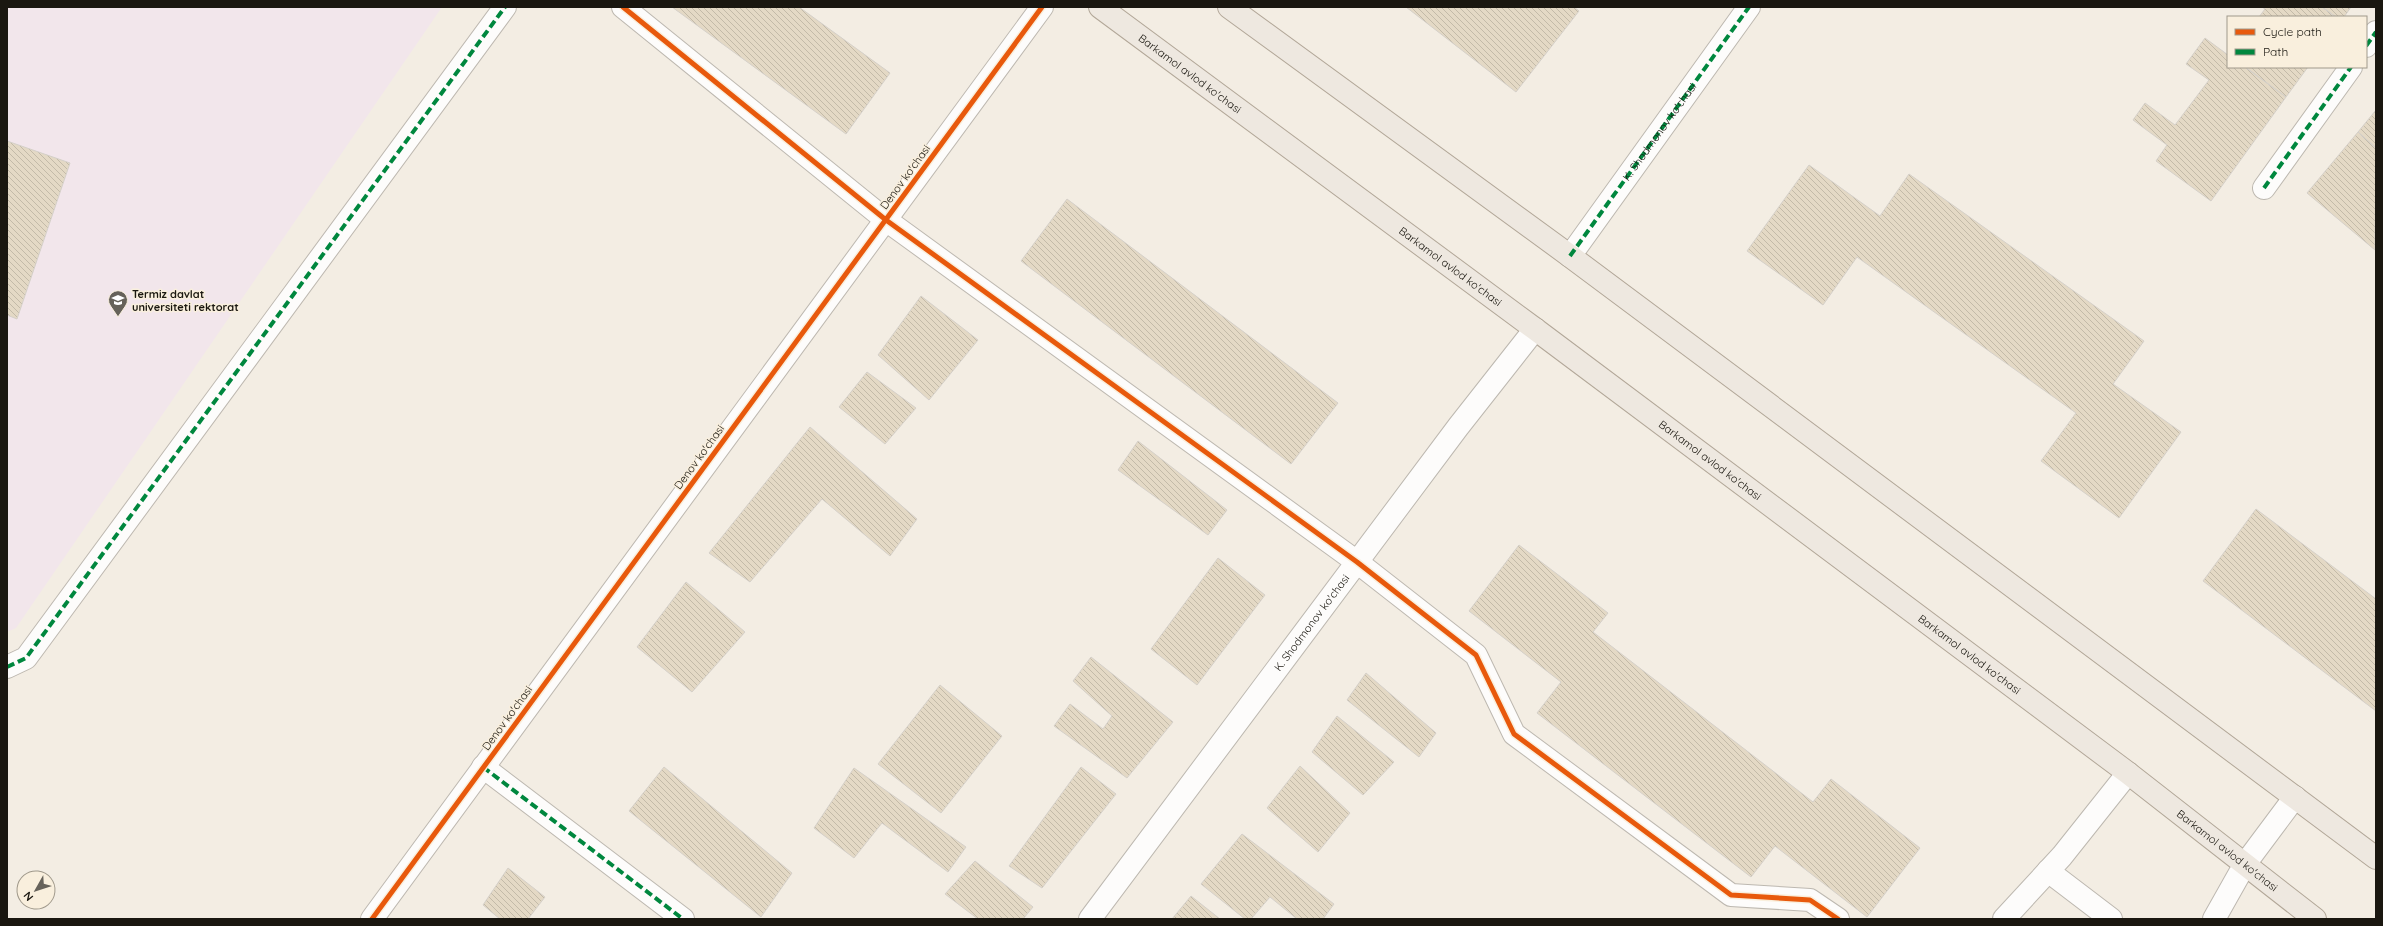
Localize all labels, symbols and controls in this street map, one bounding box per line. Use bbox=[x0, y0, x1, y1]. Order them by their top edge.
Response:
legend bbox=[2227, 16, 2367, 68]
text: Cycle path bbox=[2263, 24, 2322, 39]
street label: Barkamol avlod ko'chasi bbox=[1136, 31, 1244, 116]
text: Path bbox=[2263, 44, 2288, 59]
street label: K. Shodmonov ko'chasi bbox=[1619, 80, 1699, 183]
street label: Denov ko'chasi bbox=[877, 142, 933, 212]
street label: Barkamol avlod ko'chasi bbox=[1396, 224, 1505, 309]
place label: Termiz davlat universiteti rektorat bbox=[132, 287, 239, 314]
school or university icon: Termiz davlat universiteti rektorat bbox=[107, 289, 129, 317]
street label: Barkamol avlod ko'chasi bbox=[1656, 417, 1764, 503]
street label: Denov ko'chasi bbox=[671, 422, 727, 492]
street label: K. Shodmonov ko'chasi bbox=[1271, 572, 1352, 674]
street label: Barkamol avlod ko'chasi bbox=[1915, 611, 2024, 697]
street label: Denov ko'chasi bbox=[479, 683, 535, 753]
street label: Barkamol avlod ko'chasi bbox=[2174, 807, 2281, 894]
north arrow bbox=[16, 870, 56, 910]
text: N bbox=[20, 889, 36, 904]

